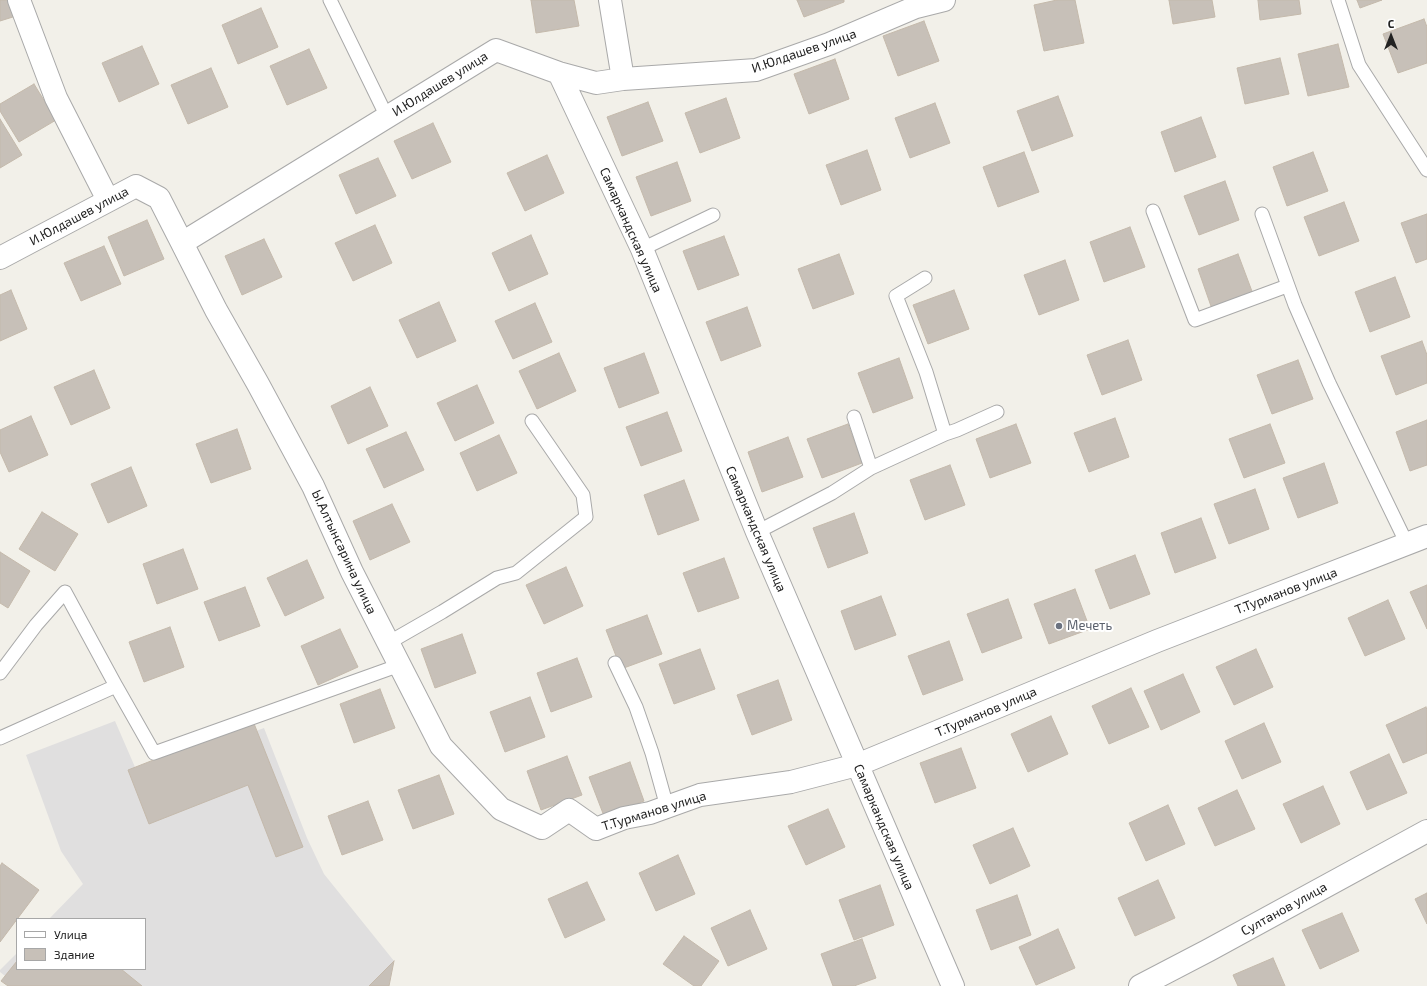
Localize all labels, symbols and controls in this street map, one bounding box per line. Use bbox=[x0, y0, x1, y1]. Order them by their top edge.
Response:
north arrow bbox=[1371, 16, 1411, 56]
text: С bbox=[1388, 17, 1394, 30]
street label: И.Юлдашев улица bbox=[749, 26, 859, 76]
street label: И.Юлдашев улица bbox=[389, 48, 491, 120]
street label: Самаркандская улица bbox=[596, 165, 666, 295]
street label: И.Юлдашев улица bbox=[27, 183, 131, 249]
street label: Самаркандская улица bbox=[722, 464, 790, 594]
street label: Ы.Алтынсарина улица bbox=[308, 487, 380, 617]
street label: Т.Турманов улица bbox=[1233, 564, 1339, 618]
place label: Мечеть bbox=[1067, 618, 1112, 634]
marker: Мечеть bbox=[1054, 621, 1064, 631]
street label: Т.Турманов улица bbox=[933, 684, 1039, 740]
street label: Самаркандская улица bbox=[850, 762, 918, 892]
street label: Т.Турманов улица bbox=[600, 788, 708, 834]
street label: Султанов улица bbox=[1238, 879, 1330, 939]
legend bbox=[16, 918, 146, 970]
text: Улица bbox=[54, 927, 87, 941]
text: Здание bbox=[54, 947, 95, 961]

